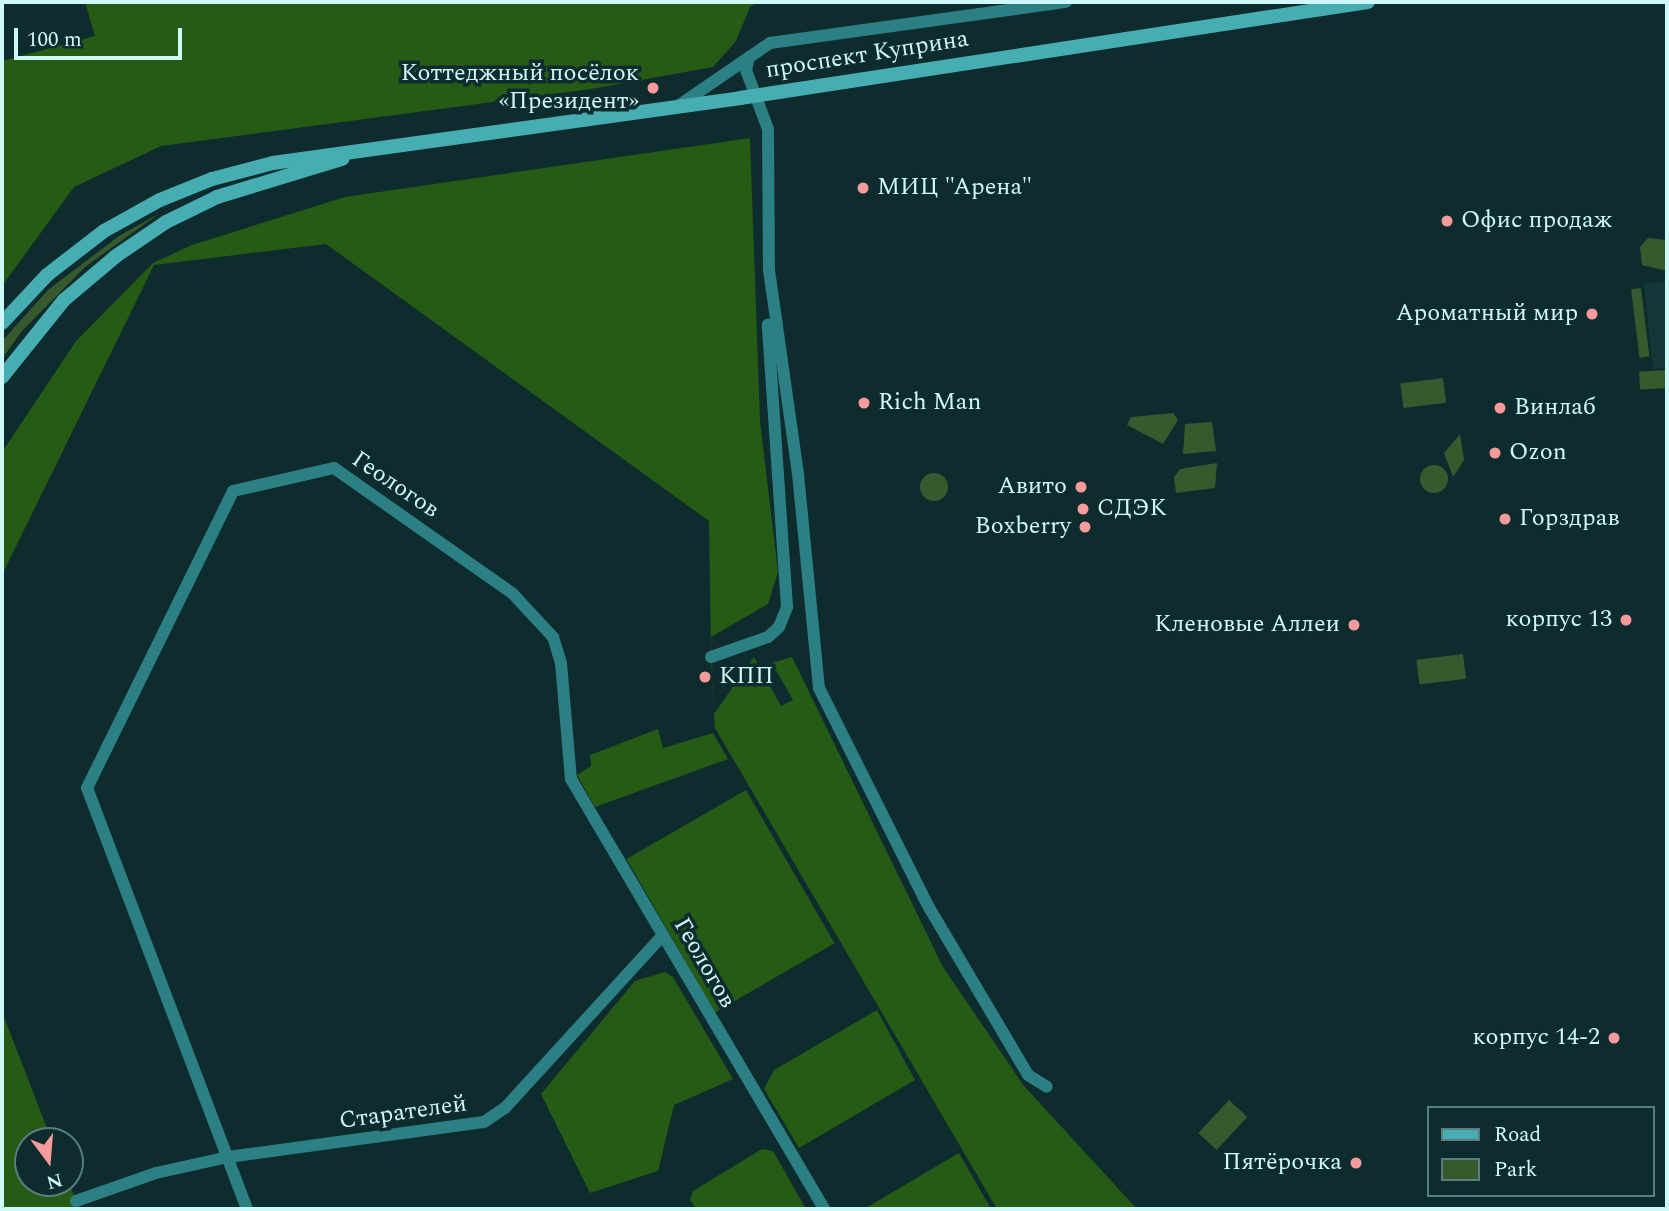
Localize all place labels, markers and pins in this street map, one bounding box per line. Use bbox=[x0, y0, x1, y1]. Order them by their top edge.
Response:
place label: Коттеджный посёлок «Президент» bbox=[401, 60, 639, 116]
marker: Коттеджный посёлок «Президент» bbox=[645, 80, 661, 96]
place label: МИЦ "Арена" bbox=[877, 174, 1032, 202]
marker: МИЦ "Арена" bbox=[855, 180, 871, 196]
place label: Офис продаж bbox=[1461, 207, 1612, 235]
marker: Офис продаж bbox=[1439, 213, 1455, 229]
place label: Ароматный мир bbox=[1396, 300, 1578, 328]
marker: Ароматный мир bbox=[1584, 306, 1600, 322]
place label: Rich Man bbox=[878, 389, 982, 417]
place label: Винлаб bbox=[1514, 394, 1596, 422]
marker: Rich Man bbox=[856, 395, 872, 411]
marker: Винлаб bbox=[1492, 400, 1508, 416]
place label: Ozon bbox=[1509, 439, 1567, 467]
marker: Ozon bbox=[1487, 445, 1503, 461]
place label: Авито bbox=[998, 473, 1067, 501]
marker: Авито bbox=[1073, 479, 1089, 495]
place label: СДЭК bbox=[1097, 495, 1167, 523]
marker: СДЭК bbox=[1075, 501, 1091, 517]
place label: Горздрав bbox=[1519, 505, 1619, 533]
marker: Горздрав bbox=[1497, 511, 1513, 527]
place label: Boxberry bbox=[975, 513, 1071, 541]
marker: Boxberry bbox=[1077, 519, 1093, 535]
place label: корпус 13 bbox=[1506, 606, 1612, 634]
place label: Кленовые Аллеи bbox=[1154, 611, 1340, 639]
marker: корпус 13 bbox=[1618, 612, 1634, 628]
marker: Кленовые Аллеи bbox=[1346, 617, 1362, 633]
place label: КПП bbox=[719, 663, 774, 691]
marker: КПП bbox=[697, 669, 713, 685]
place label: корпус 14-2 bbox=[1473, 1024, 1600, 1052]
marker: корпус 14-2 bbox=[1606, 1030, 1622, 1046]
place label: Пятёрочка bbox=[1223, 1149, 1342, 1177]
marker: Пятёрочка bbox=[1348, 1155, 1364, 1171]

